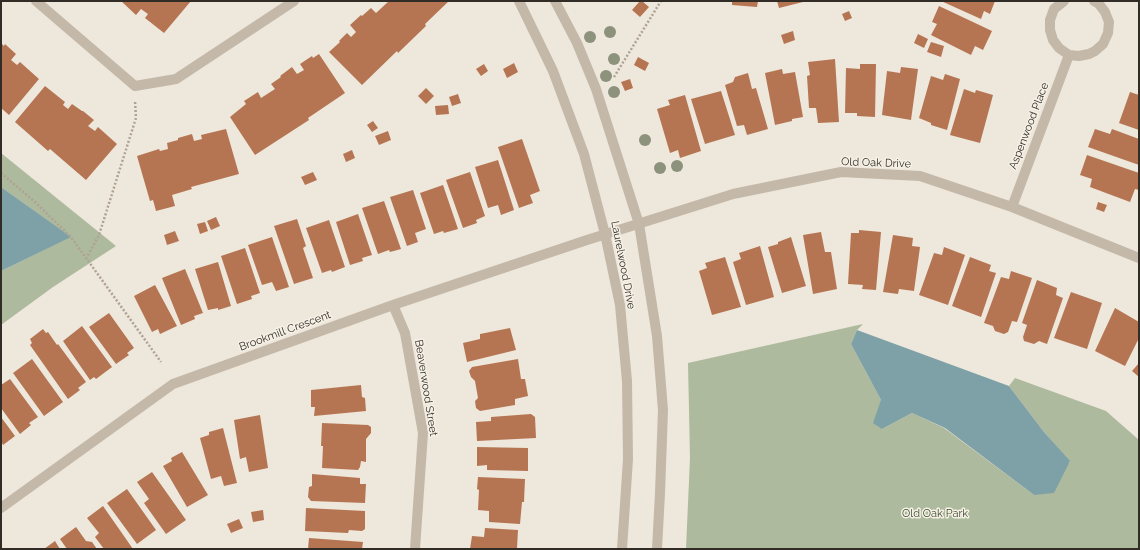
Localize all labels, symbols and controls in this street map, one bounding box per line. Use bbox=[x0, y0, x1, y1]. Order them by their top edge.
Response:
street label: Aspenwood Place bbox=[1006, 81, 1052, 171]
street label: Old Oak Drive bbox=[841, 155, 911, 171]
street label: Laurelwood Drive bbox=[608, 220, 638, 310]
street label: Brookmill Crescent bbox=[237, 308, 333, 354]
street label: Beaverwood Street bbox=[412, 339, 440, 437]
park label: Old Oak Park bbox=[902, 507, 968, 521]

